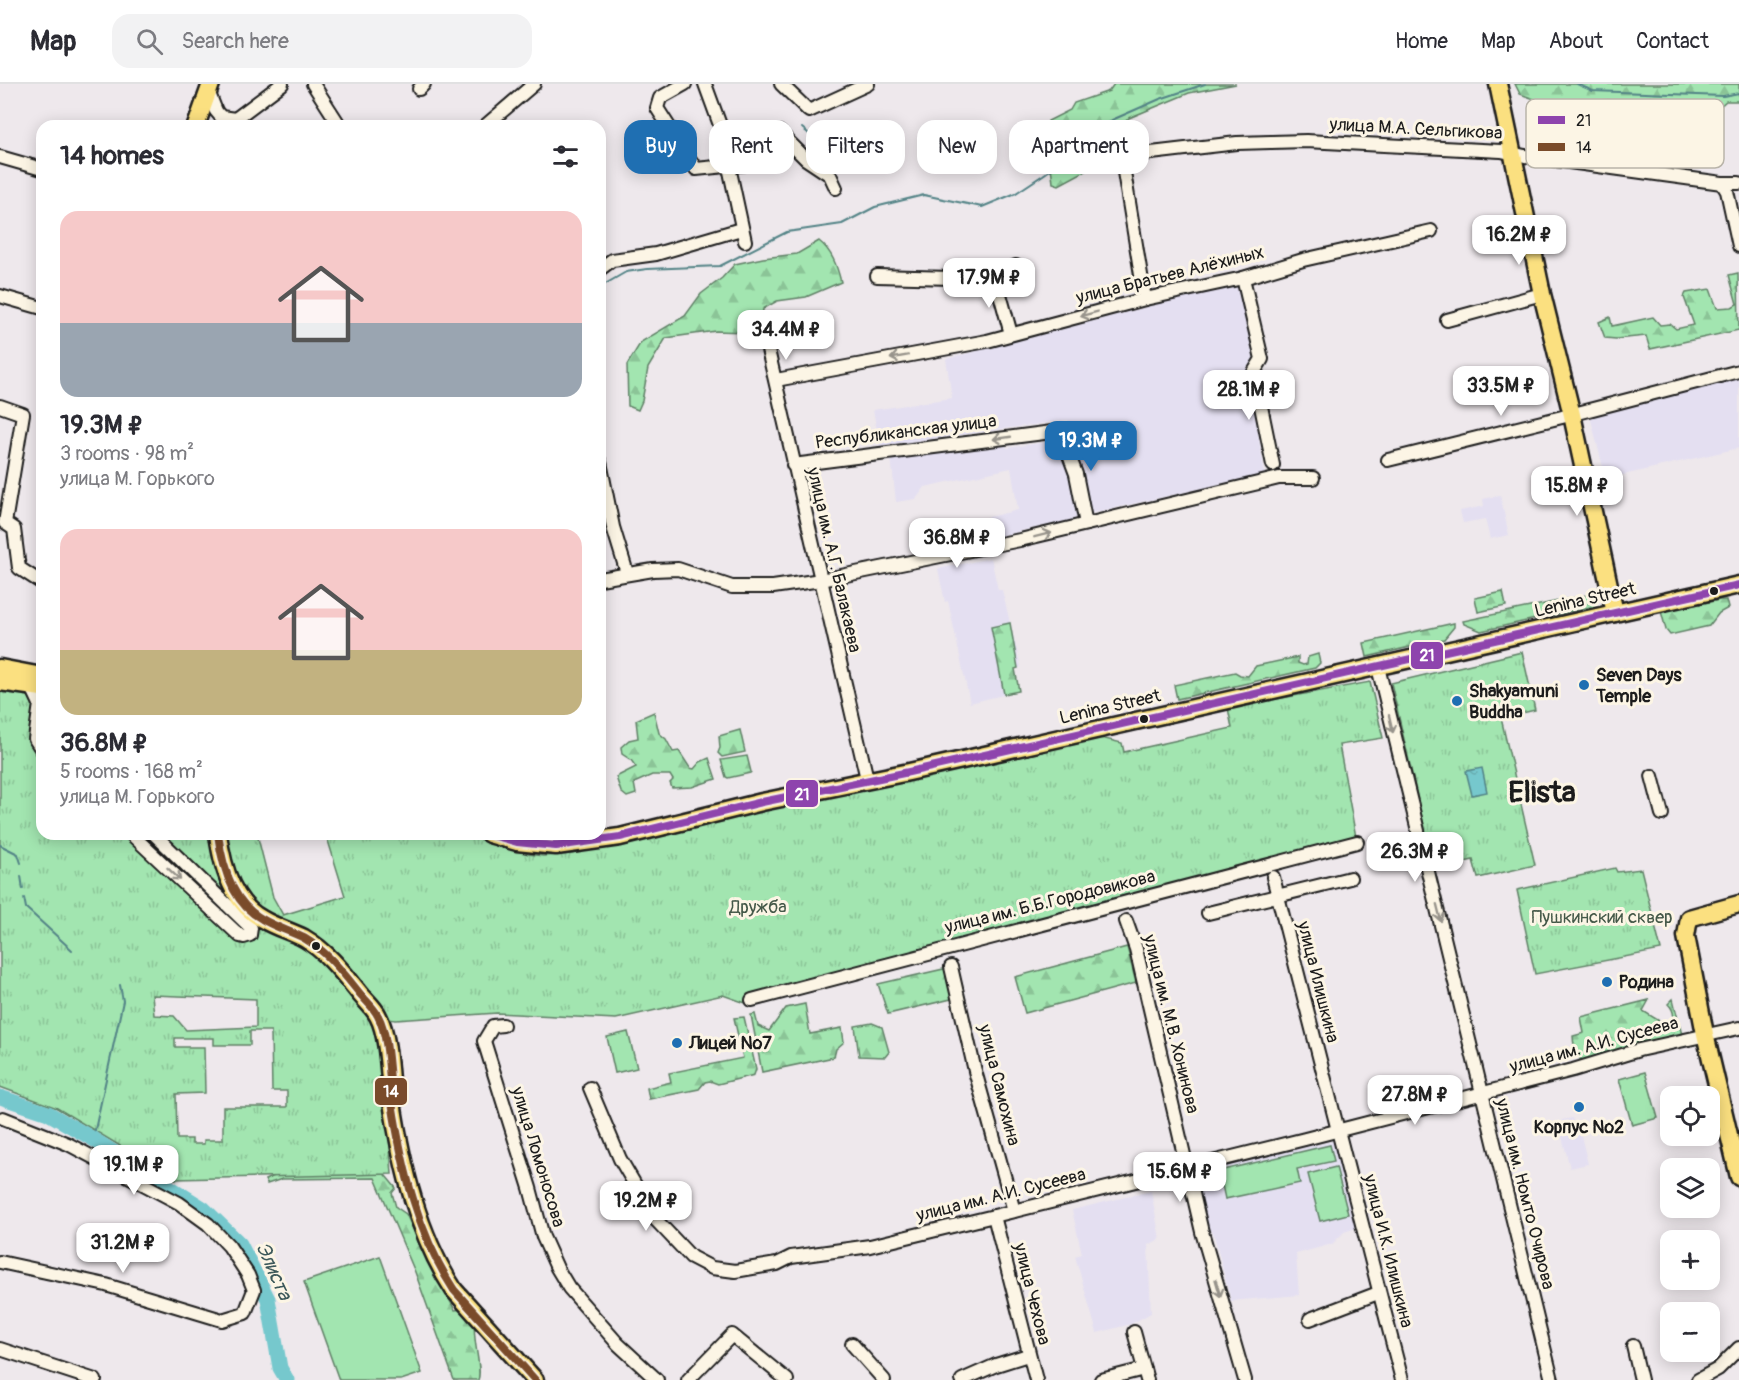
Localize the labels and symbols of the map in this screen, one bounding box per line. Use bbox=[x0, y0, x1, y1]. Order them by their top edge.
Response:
legend bbox=[1526, 99, 1724, 168]
text: 21 bbox=[1576, 111, 1591, 131]
street label: улица М.А. Сельгикова bbox=[1328, 113, 1503, 145]
text: 14 bbox=[1576, 138, 1592, 158]
pin: 16.2M ₽ bbox=[1464, 215, 1574, 266]
street label: улица Братьев Алёхиных bbox=[1073, 241, 1266, 310]
pin: 17.9M ₽ bbox=[934, 258, 1044, 309]
one-way arrow bbox=[1080, 308, 1099, 320]
pin: 34.4M ₽ bbox=[731, 310, 841, 361]
one-way arrow bbox=[890, 352, 909, 363]
pin: 33.5M ₽ bbox=[1446, 366, 1556, 417]
pin: 28.1M ₽ bbox=[1194, 370, 1304, 421]
street label: Республиканская улица bbox=[814, 409, 998, 455]
pin: 19.3M ₽ bbox=[1036, 421, 1146, 472]
one-way arrow bbox=[992, 433, 1012, 444]
street label: улица им. А.Г. Балакаева bbox=[801, 464, 866, 655]
pin: 15.8M ₽ bbox=[1522, 466, 1632, 517]
pin: 36.8M ₽ bbox=[902, 518, 1012, 569]
one-way arrow bbox=[1033, 528, 1052, 540]
street label: Lenina Street bbox=[1532, 577, 1639, 623]
unlabelled marker bbox=[1708, 585, 1720, 597]
line badge: 21 bbox=[1410, 641, 1444, 670]
text: 21 bbox=[1419, 646, 1435, 666]
place label: Seven Days Temple bbox=[1595, 664, 1682, 708]
marker: Seven Days Temple bbox=[1577, 678, 1591, 692]
place label: Shakyamuni Buddha bbox=[1469, 680, 1558, 724]
street label: Lenina Street bbox=[1057, 684, 1164, 730]
marker: Shakyamuni Buddha bbox=[1450, 694, 1464, 708]
unlabelled marker bbox=[1138, 713, 1150, 725]
one-way arrow bbox=[1386, 714, 1397, 733]
district label: Elista bbox=[1508, 774, 1576, 811]
line badge: 21 bbox=[785, 779, 819, 808]
text: 21 bbox=[794, 785, 810, 805]
pin: 26.3M ₽ bbox=[1360, 832, 1470, 883]
street label: улица им. Б.Б.Городовикова bbox=[942, 865, 1158, 940]
one-way arrow bbox=[166, 867, 181, 881]
park label: Дружба bbox=[728, 896, 787, 919]
one-way arrow bbox=[1433, 903, 1445, 922]
park label: Пушкинский сквер bbox=[1531, 906, 1673, 929]
street label: улица Илишкина bbox=[1292, 918, 1344, 1045]
street label: улица им. М.В. Хонинова bbox=[1137, 931, 1204, 1116]
unlabelled marker bbox=[310, 940, 322, 952]
place label: Родина bbox=[1619, 971, 1674, 994]
marker: Родина bbox=[1600, 975, 1614, 989]
street label: улица им. А.И. Сусеева bbox=[1506, 1011, 1681, 1079]
street label: улица Самохина bbox=[973, 1021, 1025, 1148]
place label: Лицей №7 bbox=[688, 1032, 772, 1055]
marker: Лицей №7 bbox=[670, 1036, 684, 1050]
pin: 27.8M ₽ bbox=[1360, 1075, 1470, 1126]
line badge: 14 bbox=[374, 1077, 408, 1106]
text: 14 bbox=[383, 1082, 399, 1102]
street label: улица Ломоносова bbox=[505, 1083, 570, 1230]
street label: улица им. Номто Очирова bbox=[1490, 1095, 1560, 1292]
marker: Корпус №2 bbox=[1572, 1100, 1586, 1114]
place label: Корпус №2 bbox=[1534, 1116, 1624, 1139]
pin: 19.1M ₽ bbox=[79, 1145, 189, 1196]
pin: 15.6M ₽ bbox=[1125, 1152, 1235, 1203]
street label: улица им. А.И. Сусеева bbox=[913, 1163, 1088, 1227]
street label: улица И.К. Илишкина bbox=[1358, 1171, 1418, 1330]
pin: 19.2M ₽ bbox=[591, 1181, 701, 1232]
pin: 31.2M ₽ bbox=[68, 1223, 178, 1274]
water label: Элиста bbox=[250, 1238, 298, 1305]
street label: улица Чехова bbox=[1008, 1240, 1056, 1347]
one-way arrow bbox=[1213, 1278, 1224, 1297]

